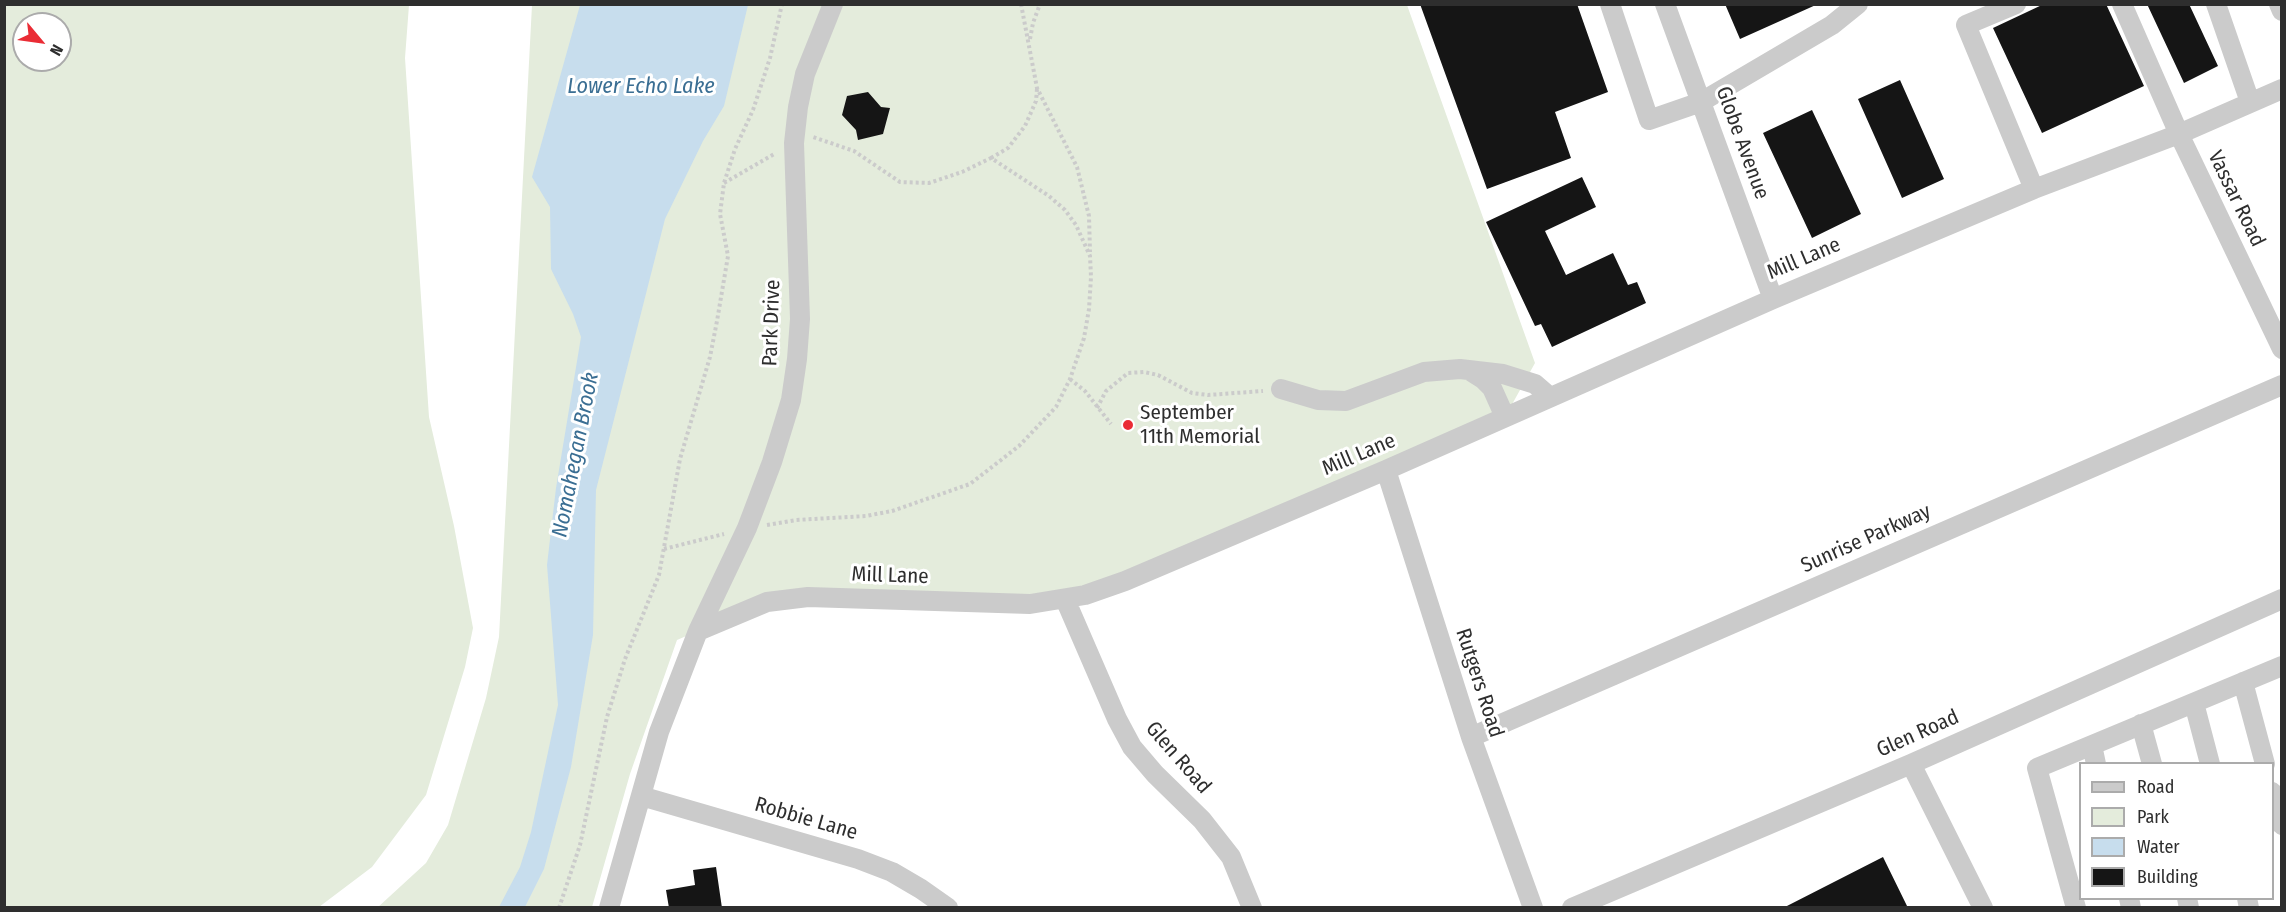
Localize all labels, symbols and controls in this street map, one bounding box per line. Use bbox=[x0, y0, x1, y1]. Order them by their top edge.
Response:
north arrow bbox=[12, 12, 72, 72]
text: N bbox=[46, 41, 67, 59]
water label: Lower Echo Lake bbox=[567, 74, 715, 100]
street label: Globe Avenue bbox=[1710, 83, 1774, 203]
street label: Vassar Road bbox=[2202, 147, 2270, 251]
street label: Mill Lane bbox=[1764, 232, 1844, 286]
street label: Park Drive bbox=[758, 279, 786, 367]
water label: Nomahegan Brook bbox=[547, 370, 605, 540]
place label: September 11th Memorial bbox=[1140, 400, 1260, 450]
marker: September 11th Memorial bbox=[1121, 418, 1135, 432]
street label: Mill Lane bbox=[1319, 428, 1399, 482]
street label: Sunrise Parkway bbox=[1797, 499, 1935, 579]
street label: Mill Lane bbox=[851, 562, 929, 590]
street label: Rutgers Road bbox=[1450, 625, 1508, 741]
street label: Glen Road bbox=[1873, 705, 1963, 763]
street label: Glen Road bbox=[1140, 717, 1216, 799]
legend bbox=[2079, 762, 2274, 900]
text: Road bbox=[2137, 776, 2174, 798]
street label: Robbie Lane bbox=[752, 792, 860, 846]
text: Park bbox=[2137, 806, 2169, 828]
text: Water bbox=[2137, 836, 2180, 858]
text: Building bbox=[2137, 866, 2198, 888]

